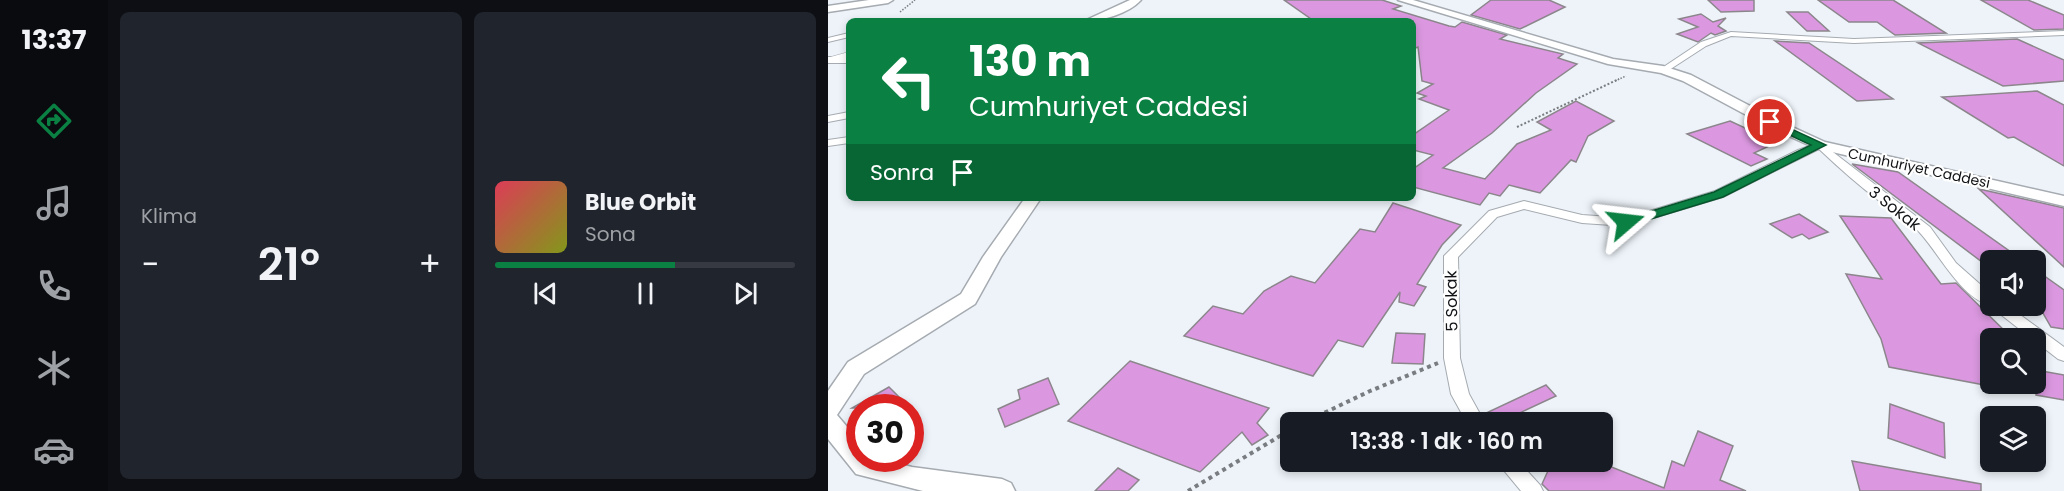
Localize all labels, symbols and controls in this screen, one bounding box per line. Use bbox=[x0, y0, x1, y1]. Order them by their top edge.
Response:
text: 13:37 bbox=[22, 21, 86, 58]
text: 130 m bbox=[969, 32, 1091, 91]
icon: left bbox=[870, 42, 948, 120]
text: Cumhuriyet Caddesi bbox=[969, 88, 1248, 125]
pin bbox=[1744, 96, 1795, 147]
icon: directions bbox=[33, 100, 75, 142]
icon: arrive bbox=[1753, 105, 1786, 138]
street label: Cumhuriyet Caddesi bbox=[1846, 143, 1992, 193]
icon: arrive bbox=[946, 156, 979, 189]
text: Sonra bbox=[870, 157, 934, 188]
street label: 3 Sokak bbox=[1864, 181, 1926, 237]
icon: music bbox=[33, 182, 75, 224]
text: Blue Orbit bbox=[585, 187, 696, 218]
position arrow bbox=[1594, 190, 1658, 254]
text: Klima bbox=[141, 202, 197, 230]
text: Sona bbox=[585, 220, 636, 248]
text: 21° bbox=[258, 233, 320, 296]
text: − bbox=[141, 241, 159, 288]
text: + bbox=[418, 241, 441, 288]
map controls bbox=[1980, 250, 2046, 472]
button: sound bbox=[1980, 250, 2046, 316]
icon: phone bbox=[33, 265, 75, 307]
street label: 5 Sokak bbox=[1439, 269, 1464, 332]
icon: previous bbox=[529, 277, 562, 310]
icon: pause bbox=[629, 277, 662, 310]
icon: next bbox=[729, 277, 762, 310]
button: search bbox=[1980, 328, 2046, 394]
icon: climate bbox=[33, 347, 75, 389]
speed limit sign: 30 bbox=[846, 394, 924, 472]
button: layers bbox=[1980, 406, 2046, 472]
text: 13:38 · 1 dk · 160 m bbox=[1350, 426, 1543, 457]
icon: car bbox=[33, 429, 75, 471]

